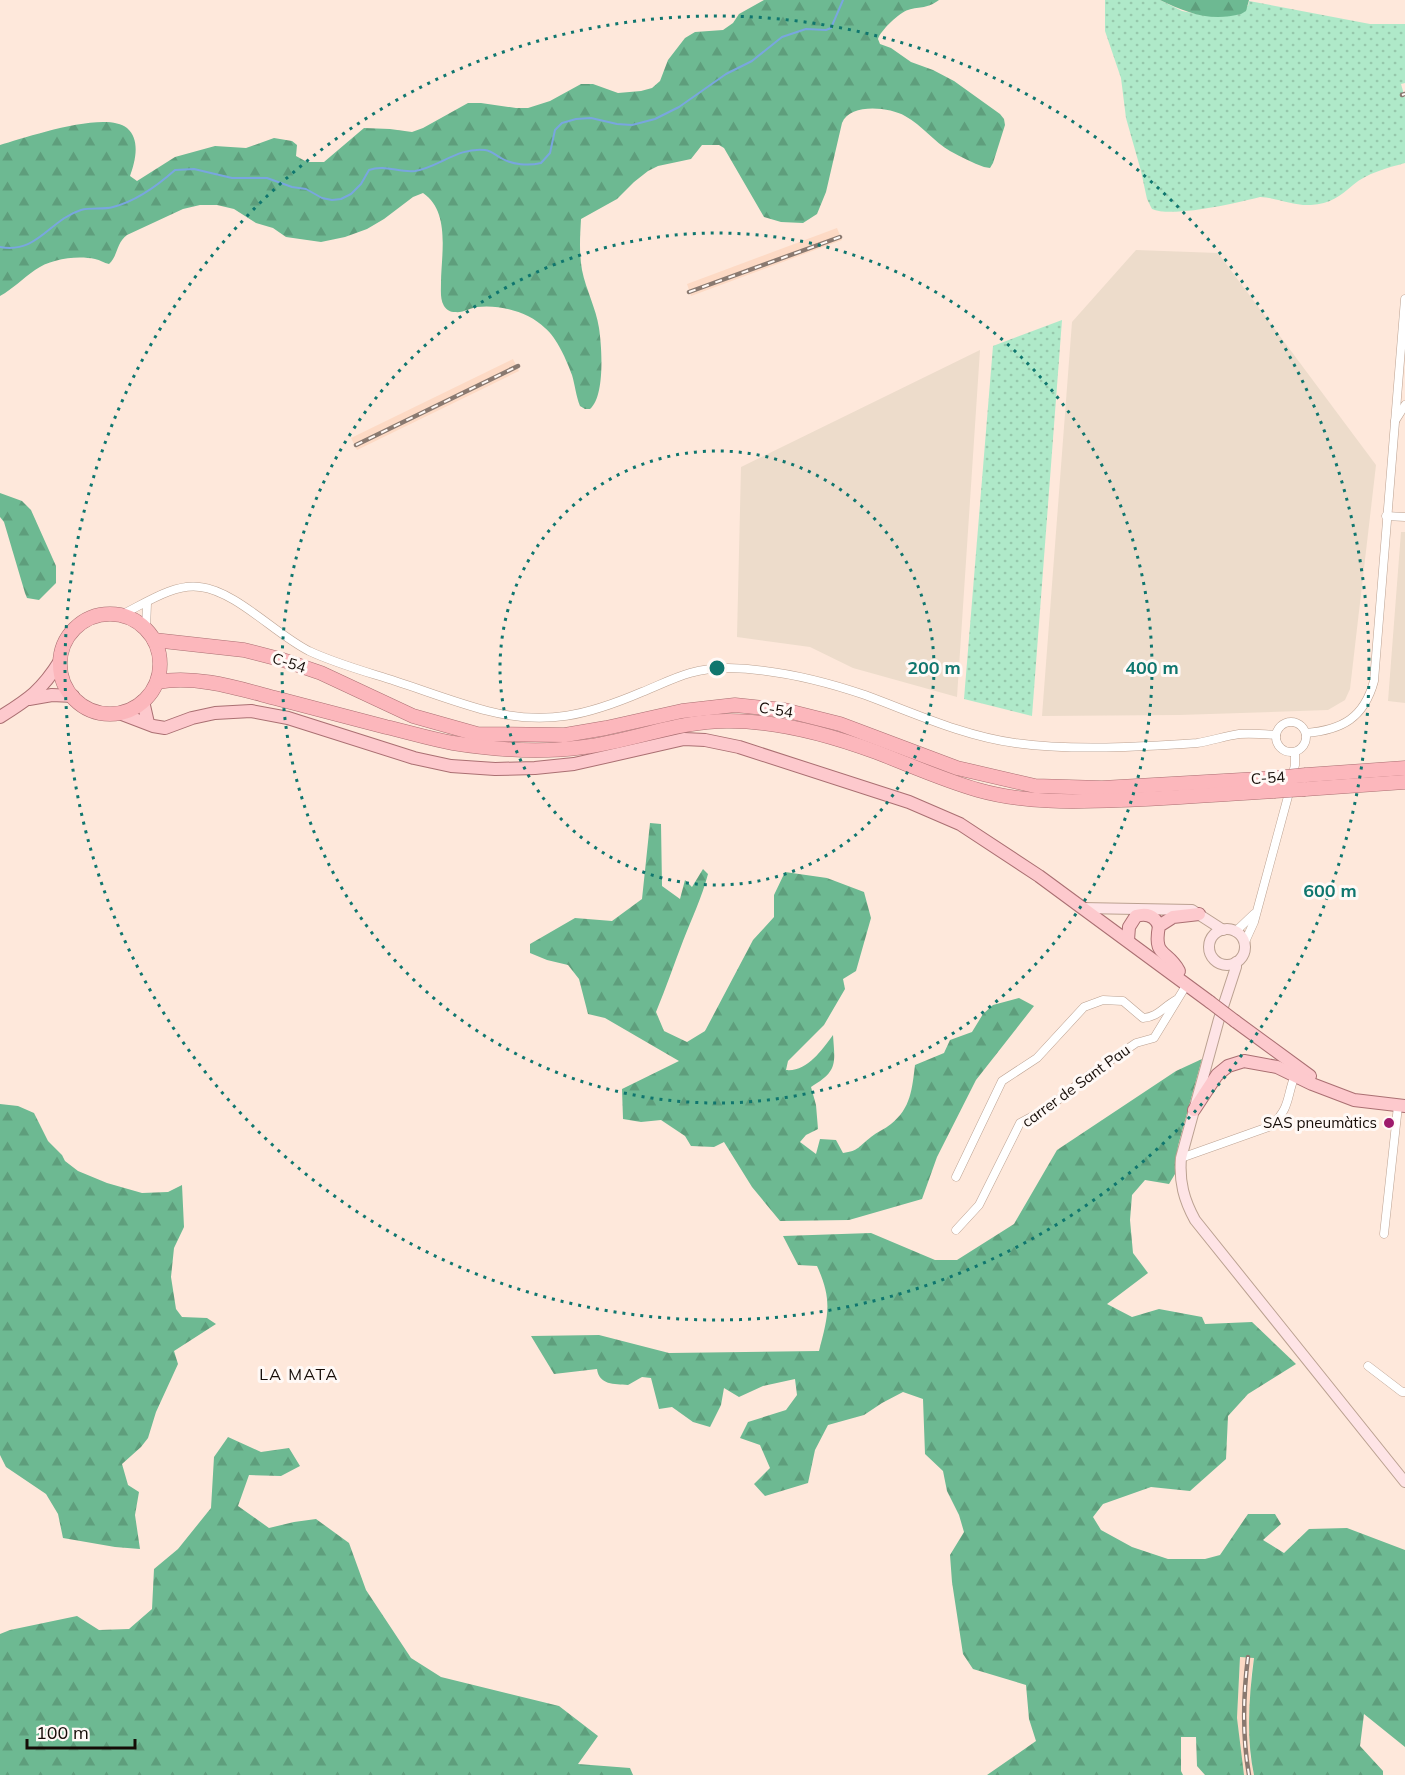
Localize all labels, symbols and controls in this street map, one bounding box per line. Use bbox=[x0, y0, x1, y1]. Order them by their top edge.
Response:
street label: C-54 bbox=[270, 648, 308, 677]
text: 200 m bbox=[907, 656, 961, 679]
text: 400 m bbox=[1125, 656, 1179, 679]
centre of rings bbox=[707, 658, 727, 678]
street label: C-54 bbox=[758, 697, 794, 722]
street label: C-54 bbox=[1250, 767, 1286, 788]
text: 600 m bbox=[1303, 879, 1357, 902]
street label: carrer de Sant Pau bbox=[1018, 1040, 1134, 1131]
place label: SAS pneumàtics bbox=[1263, 1113, 1377, 1132]
marker: SAS pneumàtics bbox=[1382, 1116, 1396, 1130]
district label: LA MATA bbox=[259, 1364, 339, 1384]
scale bar bbox=[27, 1712, 135, 1750]
text: 100 m bbox=[36, 1721, 89, 1744]

